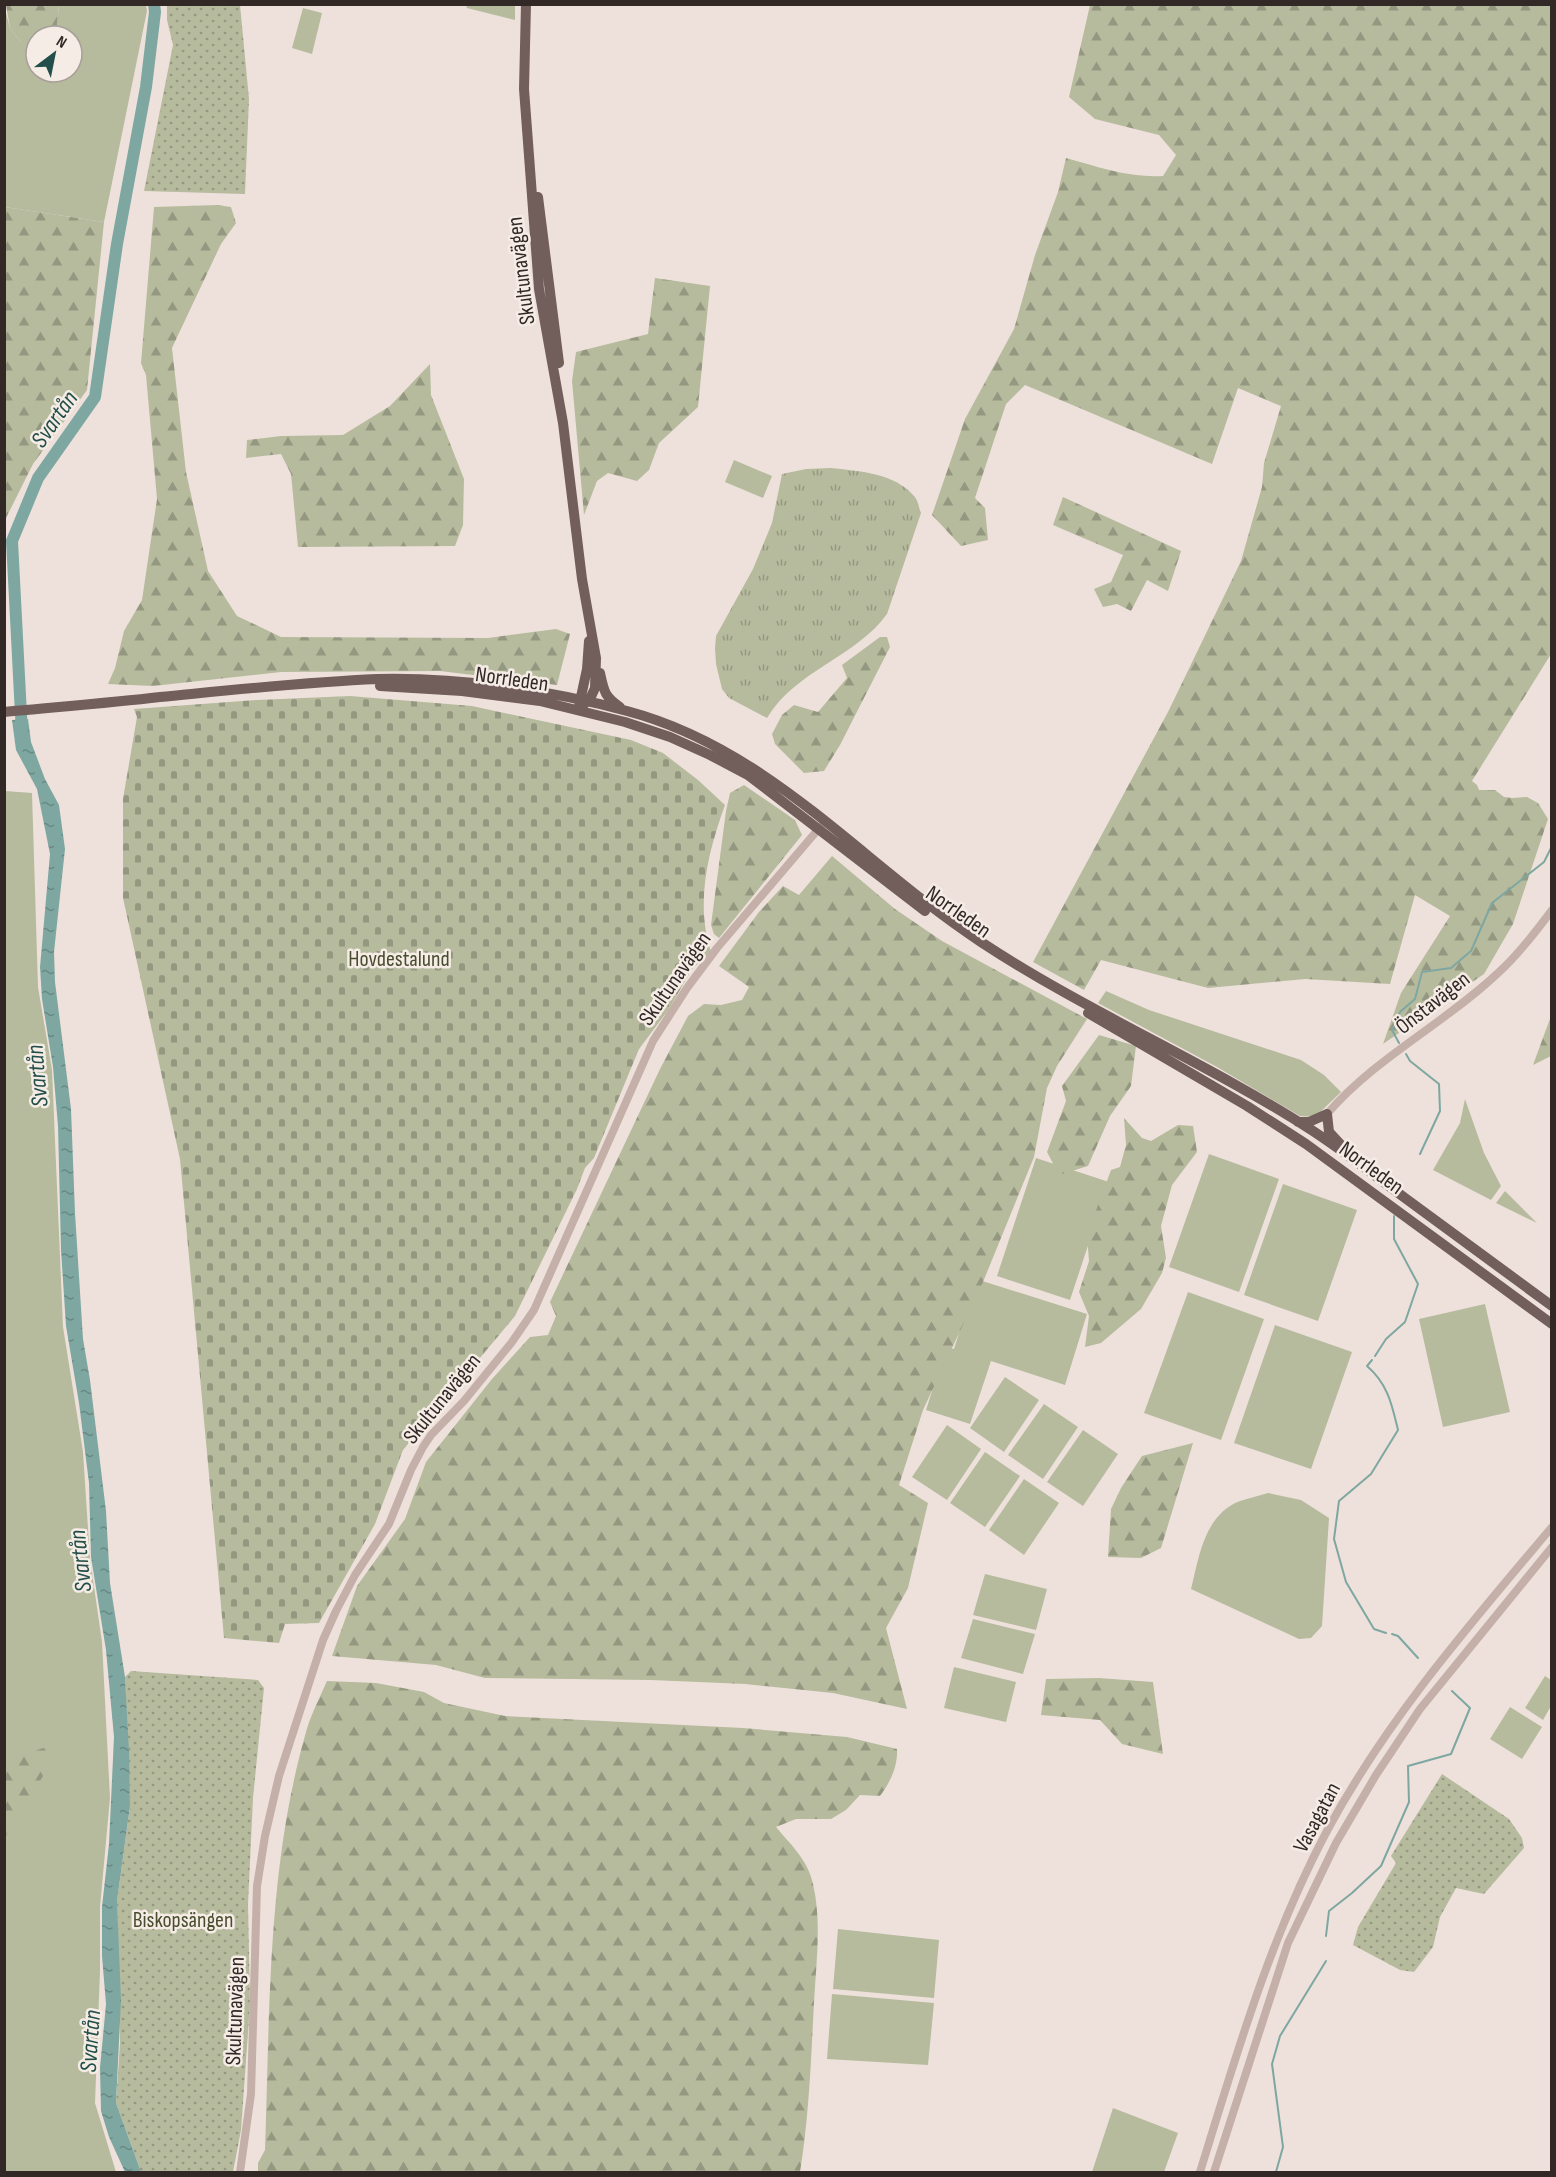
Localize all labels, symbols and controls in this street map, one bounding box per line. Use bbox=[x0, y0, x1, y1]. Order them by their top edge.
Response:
north arrow bbox=[24, 24, 84, 84]
text: N bbox=[52, 32, 70, 53]
street label: Skultunavägen bbox=[501, 215, 541, 326]
water label: Svartån bbox=[25, 385, 84, 453]
street label: Norrleden bbox=[474, 661, 550, 698]
street label: Norrleden bbox=[920, 880, 996, 944]
street label: Skultunavägen bbox=[633, 927, 717, 1031]
park label: Hovdestalund bbox=[348, 946, 450, 973]
street label: Önstavägen bbox=[1390, 966, 1475, 1041]
water label: Svartån bbox=[20, 1044, 55, 1108]
street label: Norrleden bbox=[1334, 1136, 1409, 1201]
street label: Skultunavägen bbox=[398, 1348, 487, 1450]
water label: Svartån bbox=[63, 1528, 98, 1593]
street label: Vasagatan bbox=[1288, 1778, 1347, 1857]
park label: Biskopsängen bbox=[133, 1907, 233, 1934]
street label: Skultunavägen bbox=[220, 1956, 251, 2066]
water label: Svartån bbox=[74, 2009, 107, 2073]

